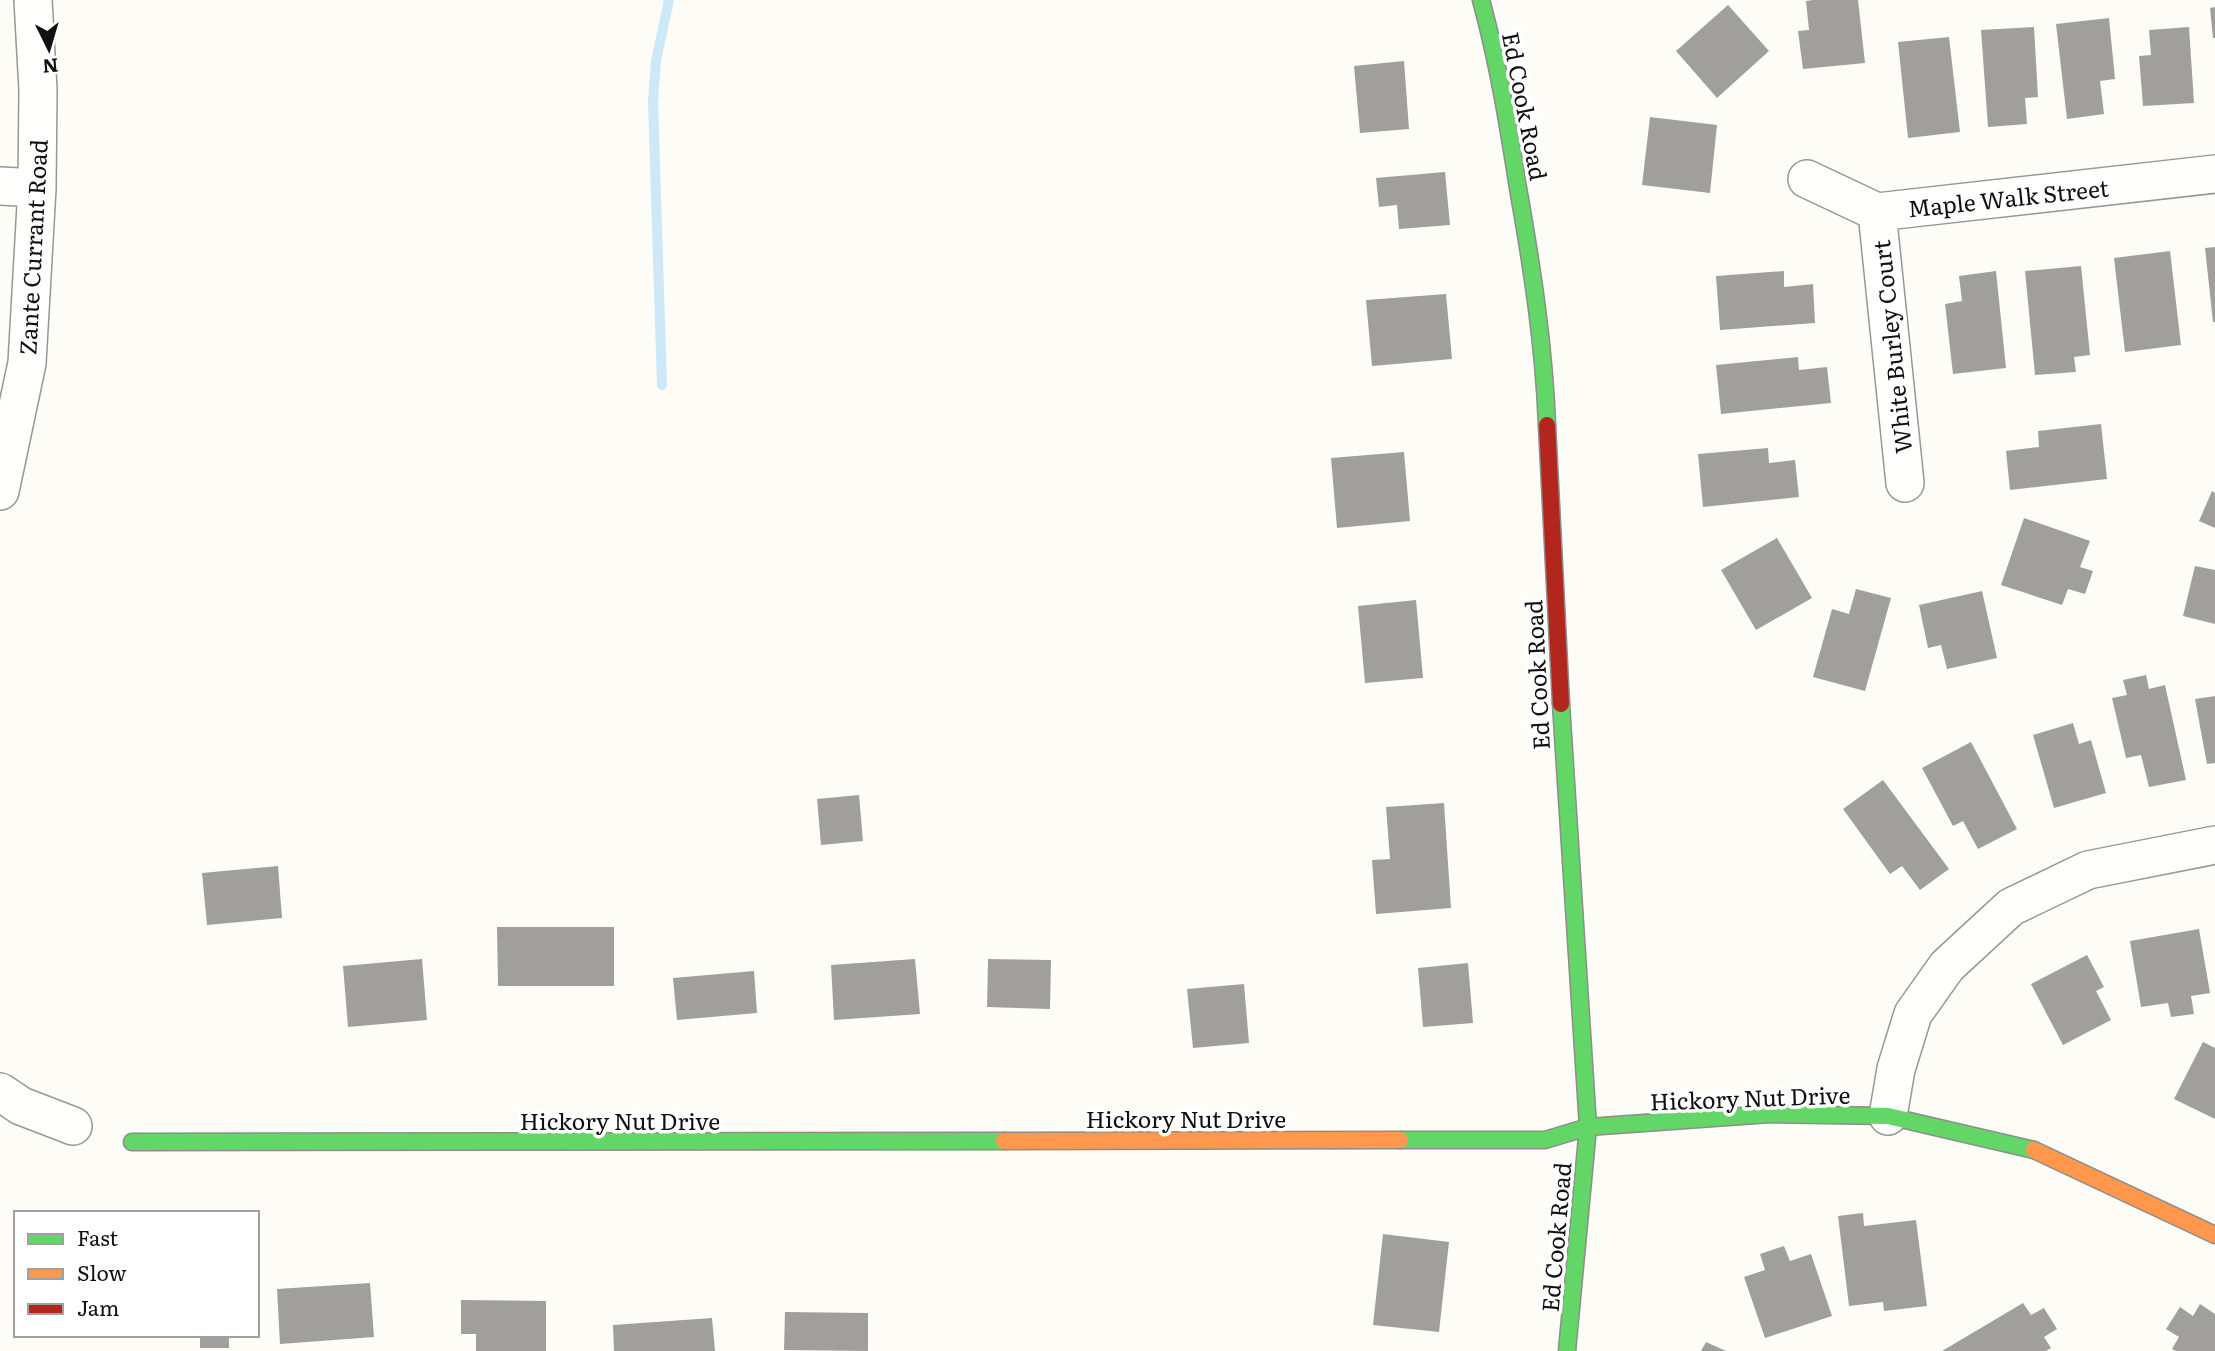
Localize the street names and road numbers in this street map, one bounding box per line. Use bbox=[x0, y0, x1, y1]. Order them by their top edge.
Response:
street label: Ed Cook Road bbox=[1495, 29, 1557, 183]
street label: Zante Currant Road bbox=[9, 138, 55, 356]
street label: Maple Walk Street bbox=[1906, 169, 2111, 224]
street label: White Burley Court bbox=[1863, 238, 1919, 455]
street label: Ed Cook Road bbox=[1515, 599, 1557, 751]
street label: Hickory Nut Drive bbox=[1649, 1077, 1851, 1117]
street label: Hickory Nut Drive bbox=[1086, 1101, 1286, 1135]
street label: Hickory Nut Drive bbox=[520, 1103, 720, 1137]
street label: Ed Cook Road bbox=[1532, 1161, 1578, 1313]

